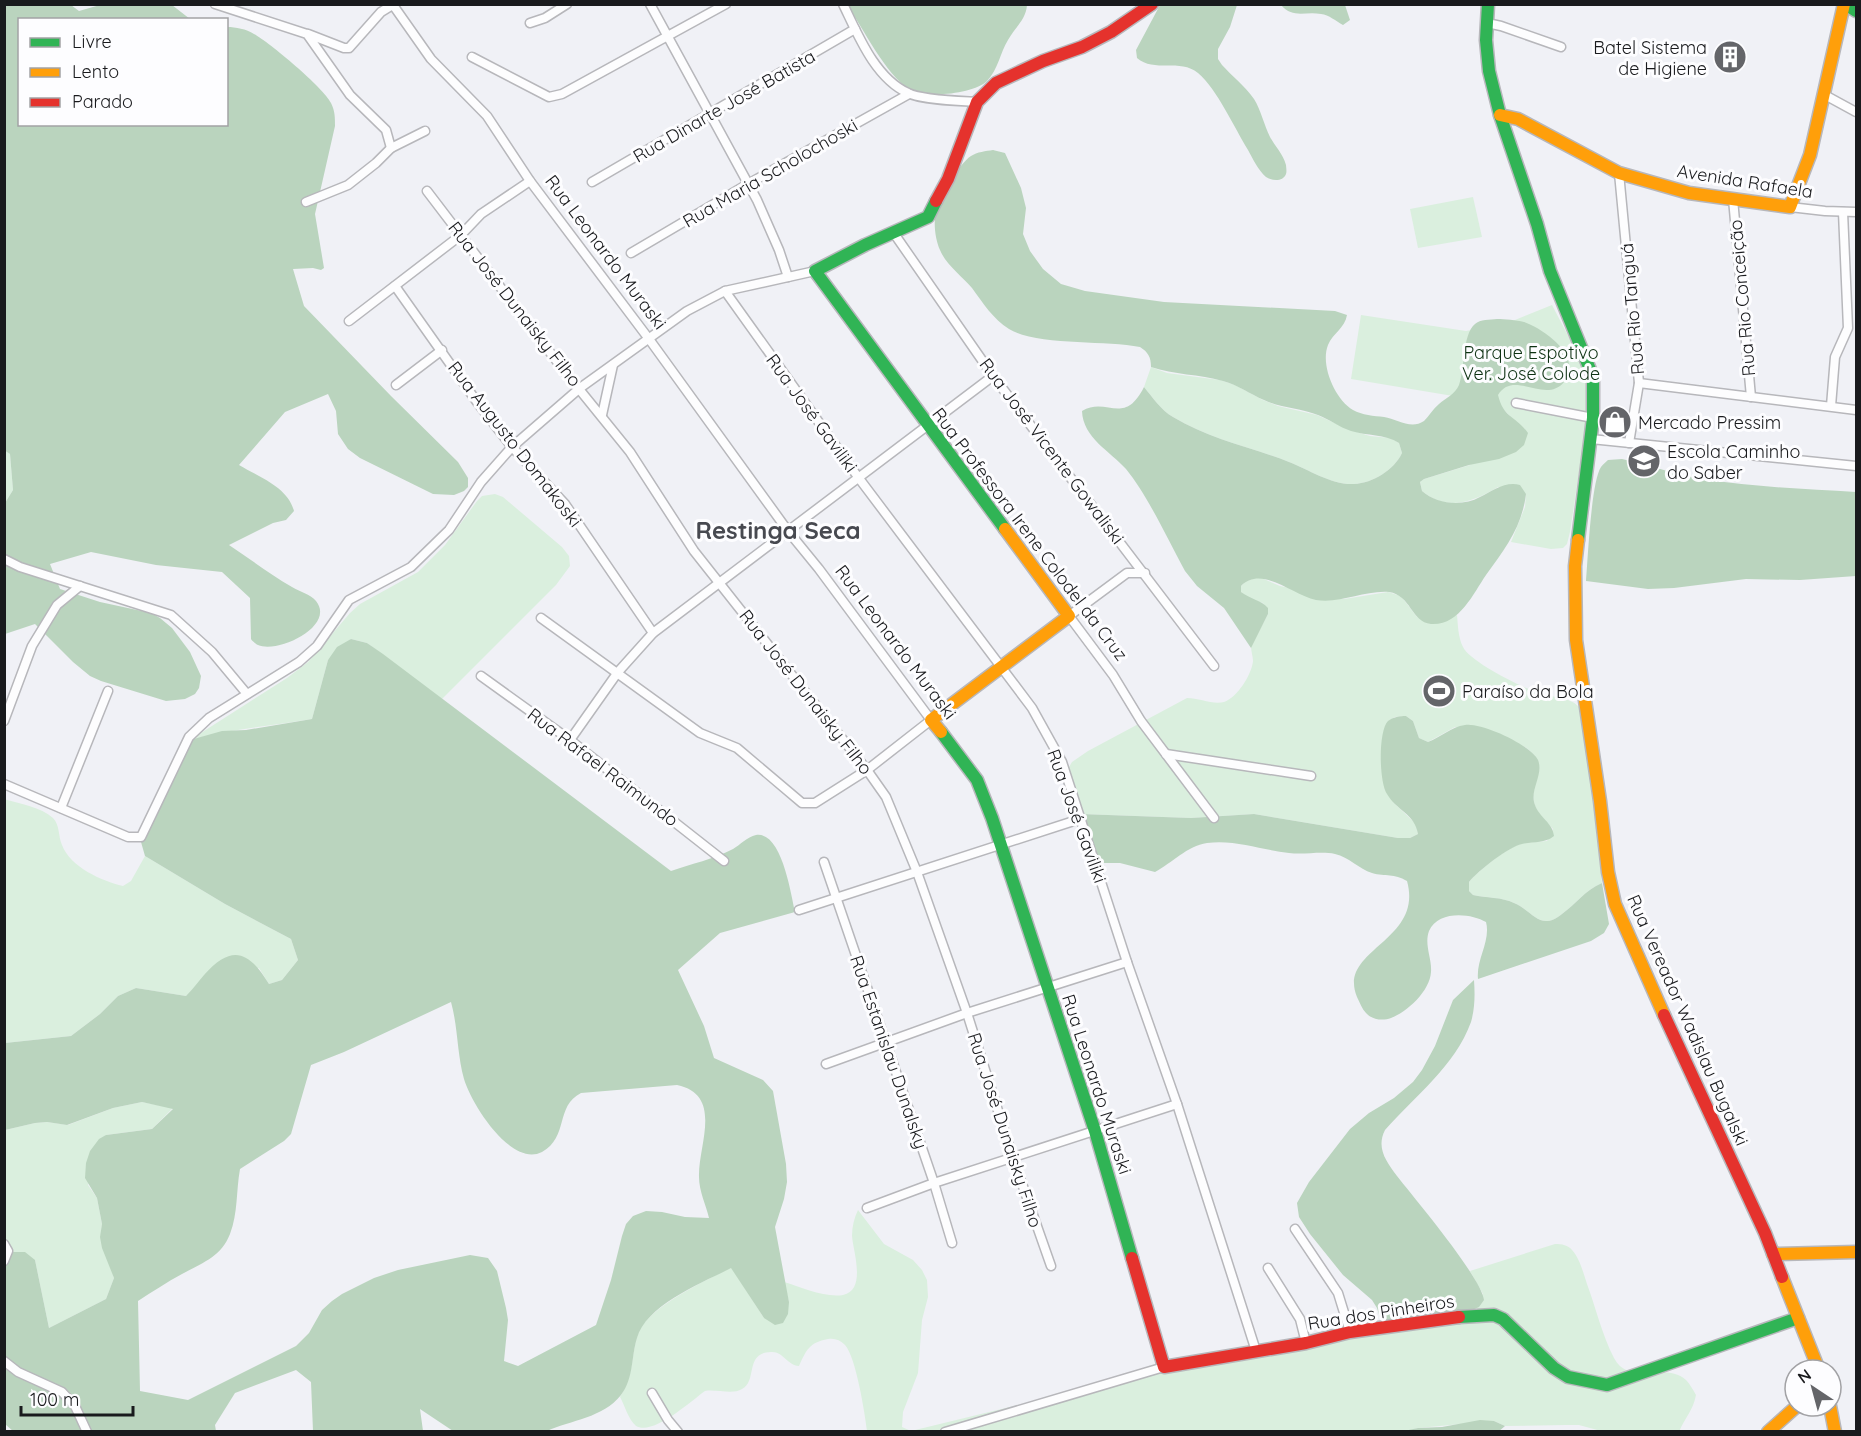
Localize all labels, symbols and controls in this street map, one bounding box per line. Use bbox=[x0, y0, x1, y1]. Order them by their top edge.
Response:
legend bbox=[18, 18, 228, 126]
text: Livre bbox=[72, 30, 112, 53]
place label: Batel Sistema de Higiene bbox=[1593, 36, 1707, 80]
building icon: Batel Sistema de Higiene bbox=[1712, 39, 1748, 75]
street label: Rua Dinarte José Batista bbox=[629, 44, 819, 168]
text: Lento bbox=[72, 60, 119, 83]
text: Parado bbox=[72, 90, 133, 113]
street label: Rua Maria Scholochoski bbox=[678, 114, 862, 232]
street label: Avenida Rafaela bbox=[1675, 159, 1815, 203]
street label: Rua Leonardo Muraski bbox=[540, 170, 672, 334]
street label: Rua José Dunaisky Filho bbox=[443, 217, 587, 391]
street label: Rua Rio Conceição bbox=[1724, 219, 1760, 377]
street label: Rua Rio Tanguá bbox=[1615, 242, 1649, 376]
park label: Parque Espotivo Ver. José Colode bbox=[1462, 341, 1600, 385]
street label: Rua José Gaviliki bbox=[761, 349, 863, 477]
street label: Rua José Vicente Gowaliski bbox=[974, 353, 1130, 549]
street label: Rua Augusto Domakoski bbox=[443, 356, 587, 532]
street label: Rua Professora Irene Colodel da Cruz bbox=[927, 403, 1133, 665]
shop icon: Mercado Pressim bbox=[1597, 404, 1633, 440]
place label: Mercado Pressim bbox=[1638, 411, 1781, 434]
place label: Escola Caminho do Saber bbox=[1667, 440, 1800, 484]
school or university icon: Escola Caminho do Saber bbox=[1626, 443, 1662, 479]
district label: Restinga Seca bbox=[696, 515, 860, 545]
street label: Rua Leonardo Muraski bbox=[830, 560, 962, 724]
street label: Rua José Dunaisky Filho bbox=[734, 605, 878, 779]
sports icon: Paraíso da Bola bbox=[1421, 673, 1457, 709]
place label: Paraíso da Bola bbox=[1462, 680, 1594, 703]
street label: Rua Rafael Raimundo bbox=[523, 703, 683, 831]
street label: Rua José Gaviliki bbox=[1042, 746, 1112, 886]
street label: Rua Vereador Wadislau Bugalski bbox=[1622, 891, 1754, 1149]
street label: Rua Estanislau Dunalsky bbox=[845, 952, 933, 1152]
street label: Rua Leonardo Muraski bbox=[1057, 991, 1137, 1177]
street label: Rua José Dunaisky Filho bbox=[963, 1030, 1047, 1230]
street label: Rua dos Pinheiros bbox=[1306, 1289, 1456, 1335]
north arrow bbox=[1783, 1358, 1843, 1418]
text: N bbox=[1794, 1364, 1815, 1387]
scale bar bbox=[21, 1379, 134, 1417]
text: 100 m bbox=[30, 1388, 79, 1411]

